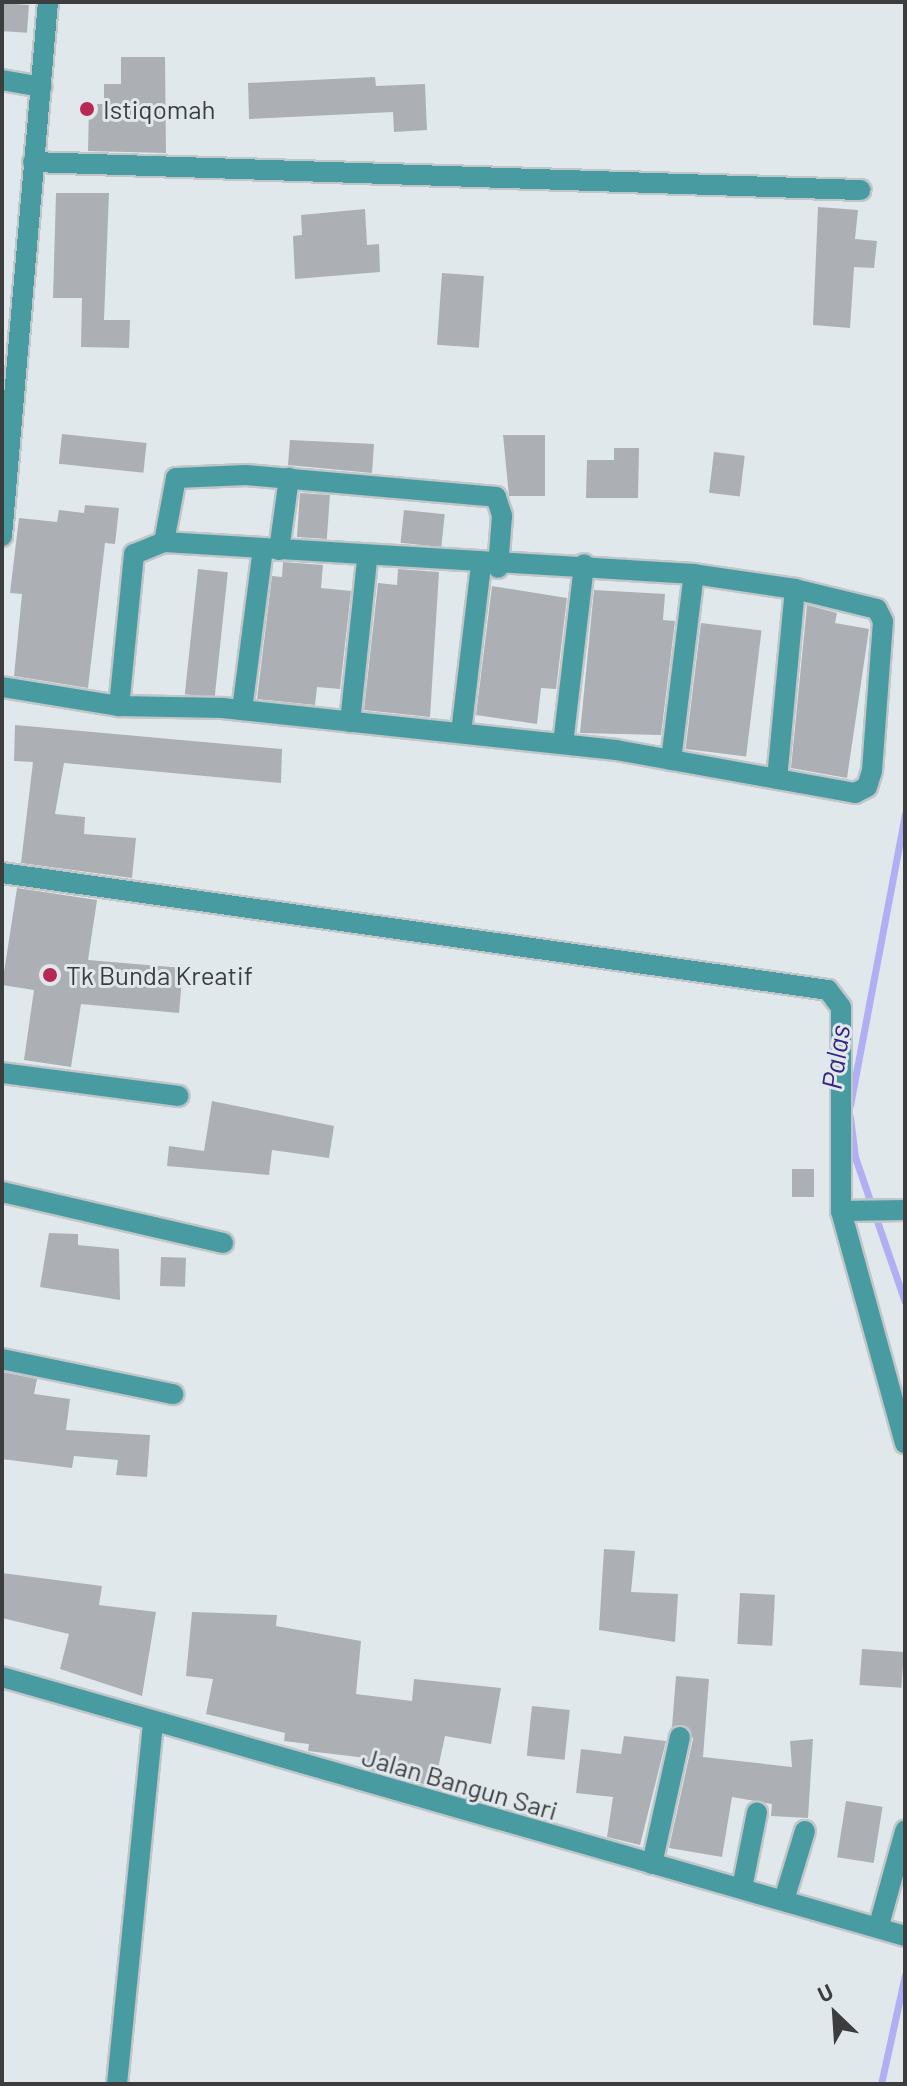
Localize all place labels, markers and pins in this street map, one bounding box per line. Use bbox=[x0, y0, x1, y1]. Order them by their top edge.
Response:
place label: Istiqomah bbox=[103, 93, 216, 125]
marker: Istiqomah bbox=[78, 100, 96, 118]
place label: Tk Bunda Kreatif bbox=[66, 959, 253, 991]
marker: Tk Bunda Kreatif bbox=[41, 966, 59, 984]

